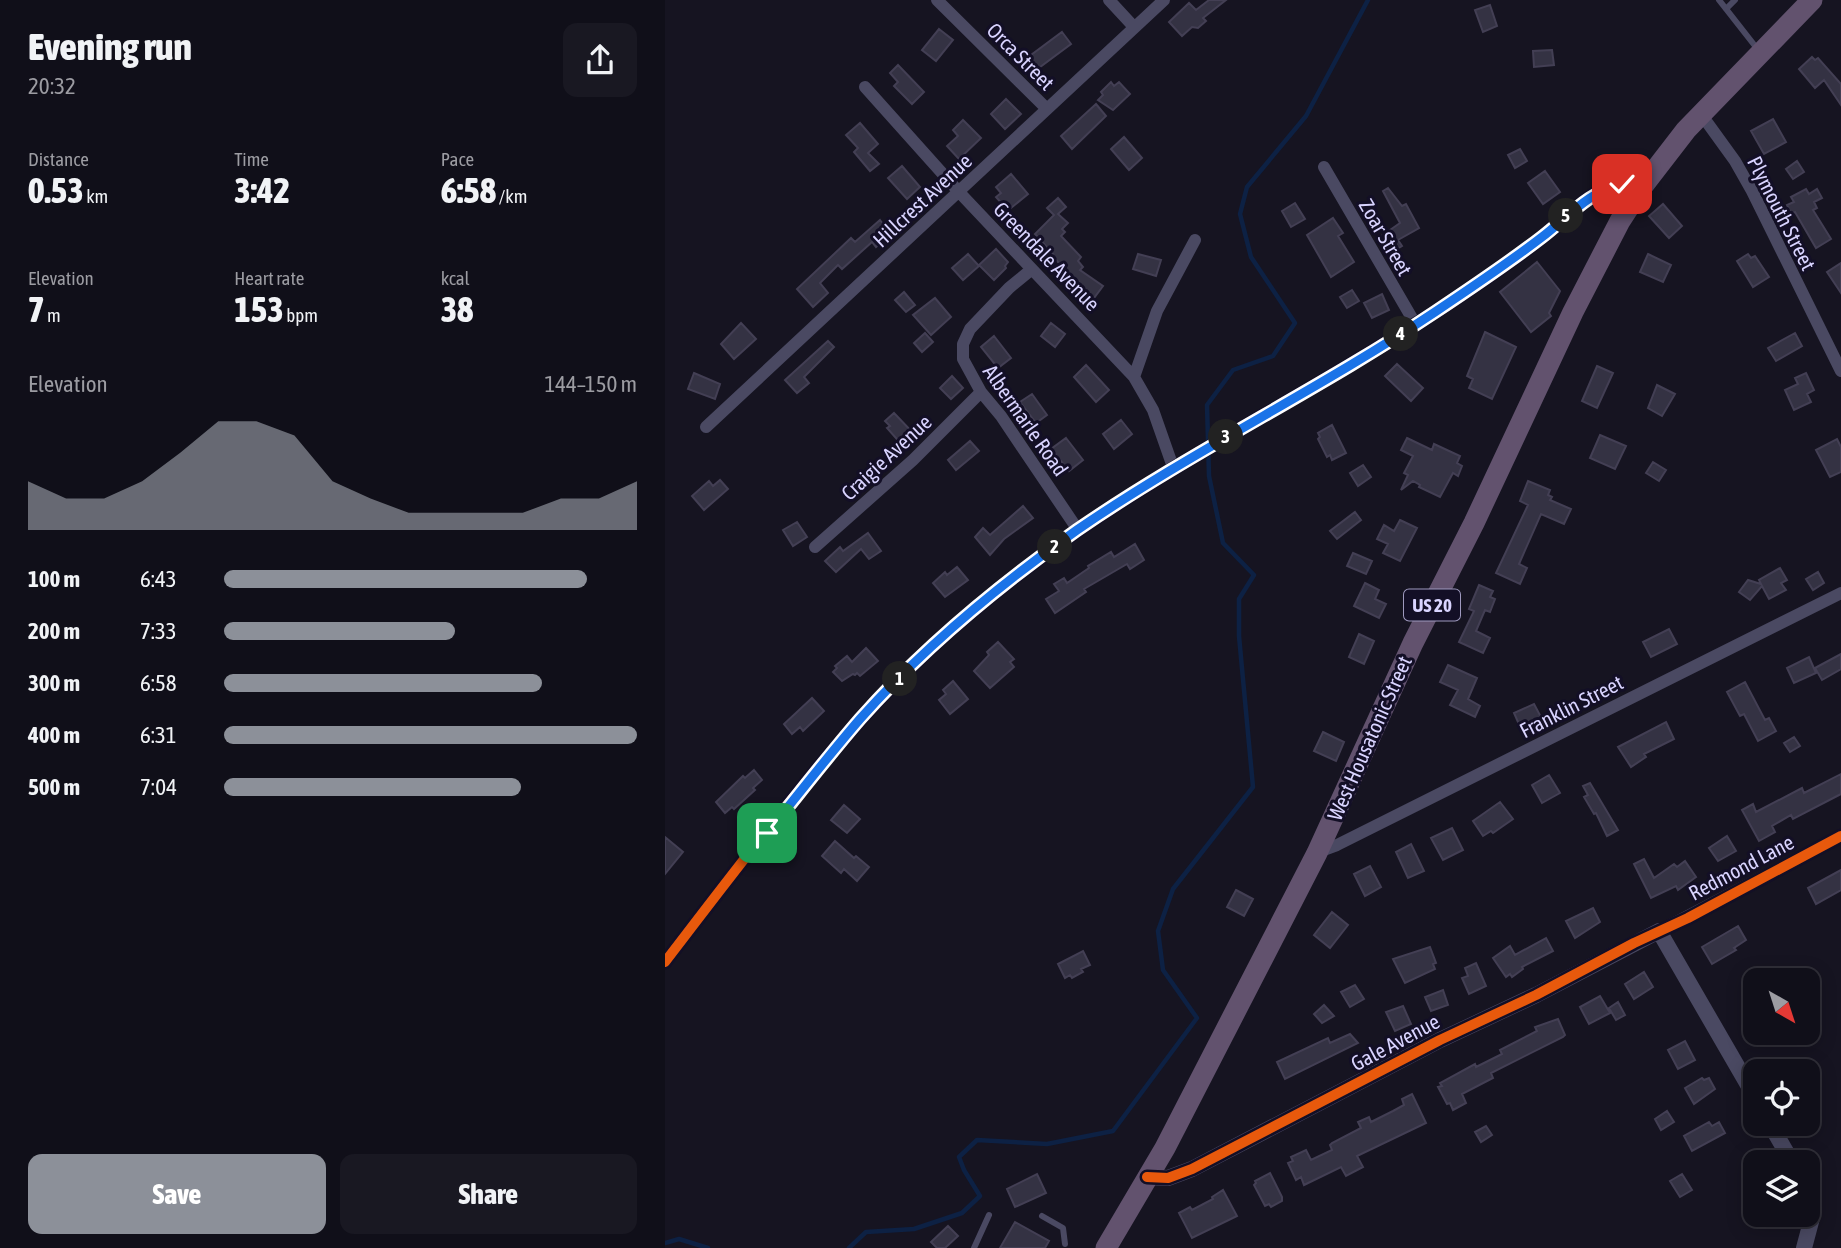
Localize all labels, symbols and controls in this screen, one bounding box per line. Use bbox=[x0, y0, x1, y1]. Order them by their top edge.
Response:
street label: Orca Street bbox=[982, 17, 1060, 95]
button: share bbox=[563, 23, 637, 97]
text: Evening run bbox=[28, 25, 192, 68]
text: 20:32 bbox=[28, 73, 76, 99]
text: Distance bbox=[28, 148, 89, 170]
text: Time bbox=[234, 148, 269, 170]
text: Pace bbox=[441, 148, 474, 170]
street label: Hillcrest Avenue bbox=[868, 148, 976, 252]
street label: Plymouth Street bbox=[1743, 152, 1821, 274]
pin bbox=[1592, 154, 1652, 214]
icon: check bbox=[1603, 165, 1641, 203]
text: 0.53 bbox=[28, 170, 84, 210]
text: 3:42 bbox=[234, 170, 290, 210]
text: 6:58 bbox=[441, 170, 496, 210]
text: km bbox=[84, 185, 108, 207]
text: /km bbox=[496, 185, 527, 207]
street label: Zoar Street bbox=[1355, 195, 1417, 279]
street label: Greendale Avenue bbox=[989, 197, 1105, 315]
pin: 5 bbox=[1549, 198, 1583, 234]
text: 5 bbox=[1561, 204, 1570, 226]
text: Elevation bbox=[28, 267, 94, 289]
text: Heart rate bbox=[234, 267, 304, 289]
text: kcal bbox=[441, 267, 470, 289]
text: 7 bbox=[28, 289, 44, 329]
text: 153 bbox=[234, 289, 284, 329]
text: 38 bbox=[441, 289, 474, 329]
text: m bbox=[44, 304, 61, 326]
text: bpm bbox=[284, 304, 318, 326]
pin: 4 bbox=[1383, 316, 1419, 352]
text: 4 bbox=[1396, 322, 1405, 344]
street label: Albermarle Road bbox=[979, 360, 1073, 480]
text: Elevation bbox=[28, 371, 108, 397]
text: 144–150 m bbox=[544, 371, 637, 397]
street label: Craigie Avenue bbox=[836, 409, 936, 505]
pin: 3 bbox=[1209, 420, 1243, 454]
text: 3 bbox=[1221, 425, 1230, 447]
pin: 2 bbox=[1037, 530, 1073, 564]
text: 2 bbox=[1050, 535, 1059, 557]
text: 100 m bbox=[28, 566, 80, 592]
text: 6:43 bbox=[140, 566, 177, 592]
road number: US 20 bbox=[1404, 590, 1460, 620]
text: 200 m bbox=[28, 618, 80, 644]
text: 7:33 bbox=[140, 618, 177, 644]
street label: West Housatonic Street bbox=[1322, 652, 1416, 824]
pin: 1 bbox=[883, 662, 917, 696]
text: 1 bbox=[895, 667, 904, 689]
text: 300 m bbox=[28, 670, 80, 696]
text: 6:58 bbox=[140, 670, 177, 696]
street label: Franklin Street bbox=[1515, 670, 1627, 742]
text: 400 m bbox=[28, 722, 80, 748]
text: 6:31 bbox=[140, 722, 177, 748]
text: 500 m bbox=[28, 774, 80, 800]
text: 7:04 bbox=[140, 774, 177, 800]
pin bbox=[737, 803, 797, 863]
icon: arrive bbox=[748, 814, 786, 852]
street label: Redmond Lane bbox=[1684, 829, 1798, 905]
north arrow bbox=[1743, 968, 1820, 1045]
map controls bbox=[1743, 968, 1820, 1227]
street label: Gale Avenue bbox=[1347, 1009, 1443, 1075]
button: locate bbox=[1743, 1059, 1820, 1136]
button: layers bbox=[1743, 1150, 1820, 1227]
button: Save bbox=[28, 1154, 326, 1234]
button: Share bbox=[340, 1154, 637, 1234]

